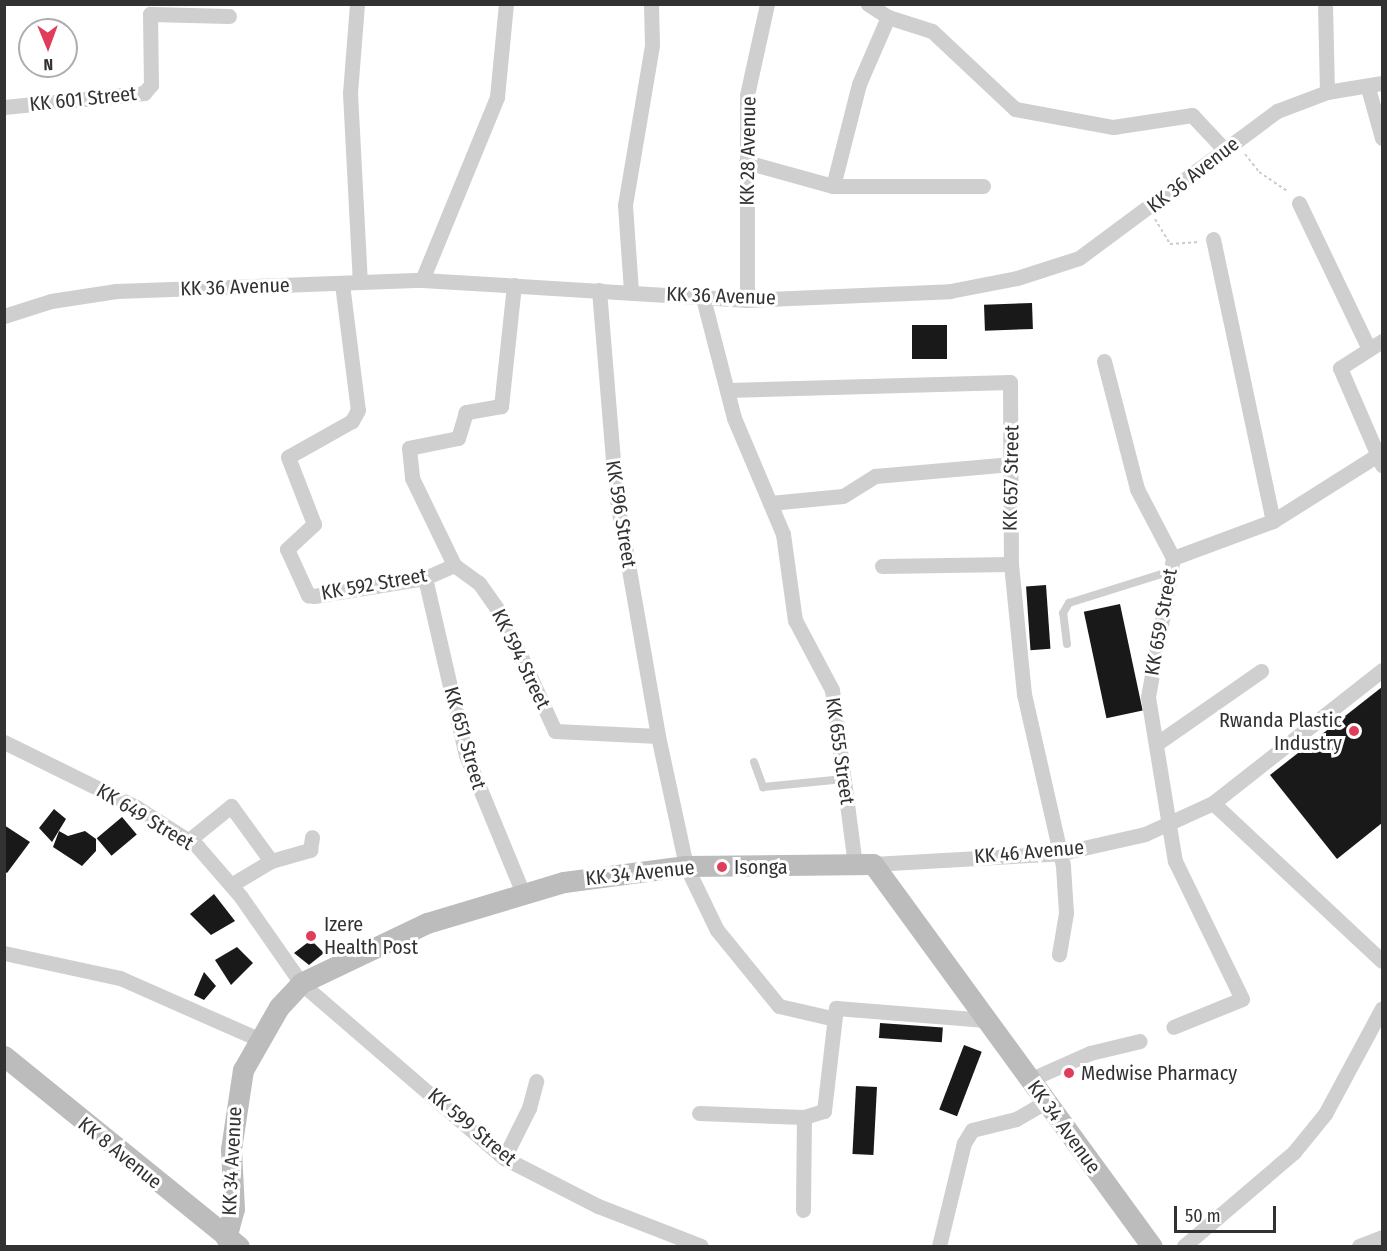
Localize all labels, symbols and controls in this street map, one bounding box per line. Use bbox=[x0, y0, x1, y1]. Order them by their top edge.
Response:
north arrow bbox=[18, 18, 78, 78]
text: N bbox=[43, 55, 53, 74]
street label: KK 601 Street bbox=[28, 81, 138, 117]
street label: KK 28 Avenue bbox=[735, 96, 761, 206]
street label: KK 36 Avenue bbox=[1142, 132, 1244, 218]
street label: KK 36 Avenue bbox=[180, 273, 290, 301]
street label: KK 36 Avenue bbox=[666, 282, 776, 310]
street label: KK 657 Street bbox=[998, 425, 1024, 531]
street label: KK 596 Street bbox=[601, 459, 641, 569]
street label: KK 592 Street bbox=[319, 563, 429, 605]
street label: KK 659 Street bbox=[1140, 567, 1182, 677]
street label: KK 594 Street bbox=[487, 605, 555, 713]
street label: KK 651 Street bbox=[439, 684, 491, 792]
street label: KK 655 Street bbox=[821, 696, 859, 806]
place label: Rwanda Plastic Industry bbox=[1219, 708, 1342, 755]
marker: Rwanda Plastic Industry bbox=[1347, 724, 1361, 738]
street label: KK 649 Street bbox=[92, 779, 198, 855]
street label: KK 46 Avenue bbox=[973, 835, 1085, 869]
street label: KK 34 Avenue bbox=[584, 855, 696, 891]
place label: Isonga bbox=[734, 855, 788, 879]
marker: Isonga bbox=[715, 860, 729, 874]
place label: Izere Health Post bbox=[324, 912, 418, 959]
marker: Izere Health Post bbox=[302, 927, 320, 945]
place label: Medwise Pharmacy bbox=[1081, 1061, 1237, 1085]
marker: Medwise Pharmacy bbox=[1062, 1066, 1076, 1080]
street label: KK 34 Avenue bbox=[1022, 1076, 1106, 1178]
street label: KK 599 Street bbox=[423, 1083, 521, 1171]
street label: KK 34 Avenue bbox=[217, 1106, 247, 1216]
street label: KK 8 Avenue bbox=[73, 1112, 167, 1194]
scale bar bbox=[1177, 1194, 1279, 1232]
text: 50 m bbox=[1185, 1205, 1221, 1227]

